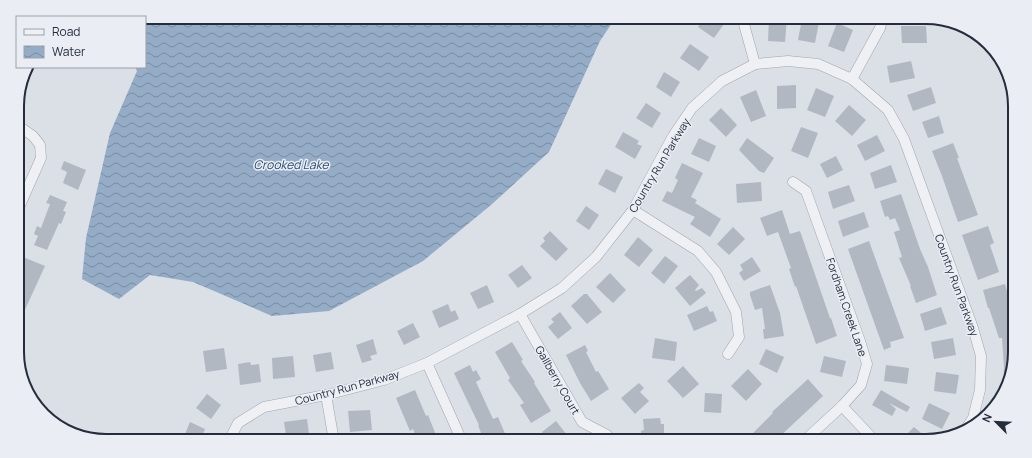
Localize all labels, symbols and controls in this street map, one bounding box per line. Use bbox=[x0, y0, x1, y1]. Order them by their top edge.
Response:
legend bbox=[16, 16, 146, 68]
text: Road bbox=[52, 23, 80, 40]
text: Water bbox=[52, 43, 86, 60]
street label: Country Run Parkway bbox=[625, 115, 693, 215]
water label: Crooked Lake bbox=[254, 156, 329, 173]
street label: Country Run Parkway bbox=[932, 232, 983, 338]
street label: Fordham Creek Lane bbox=[823, 256, 871, 359]
street label: Gallberry Court bbox=[532, 343, 584, 417]
street label: Country Run Parkway bbox=[293, 366, 401, 408]
north arrow bbox=[976, 402, 1016, 442]
text: N bbox=[978, 411, 995, 424]

